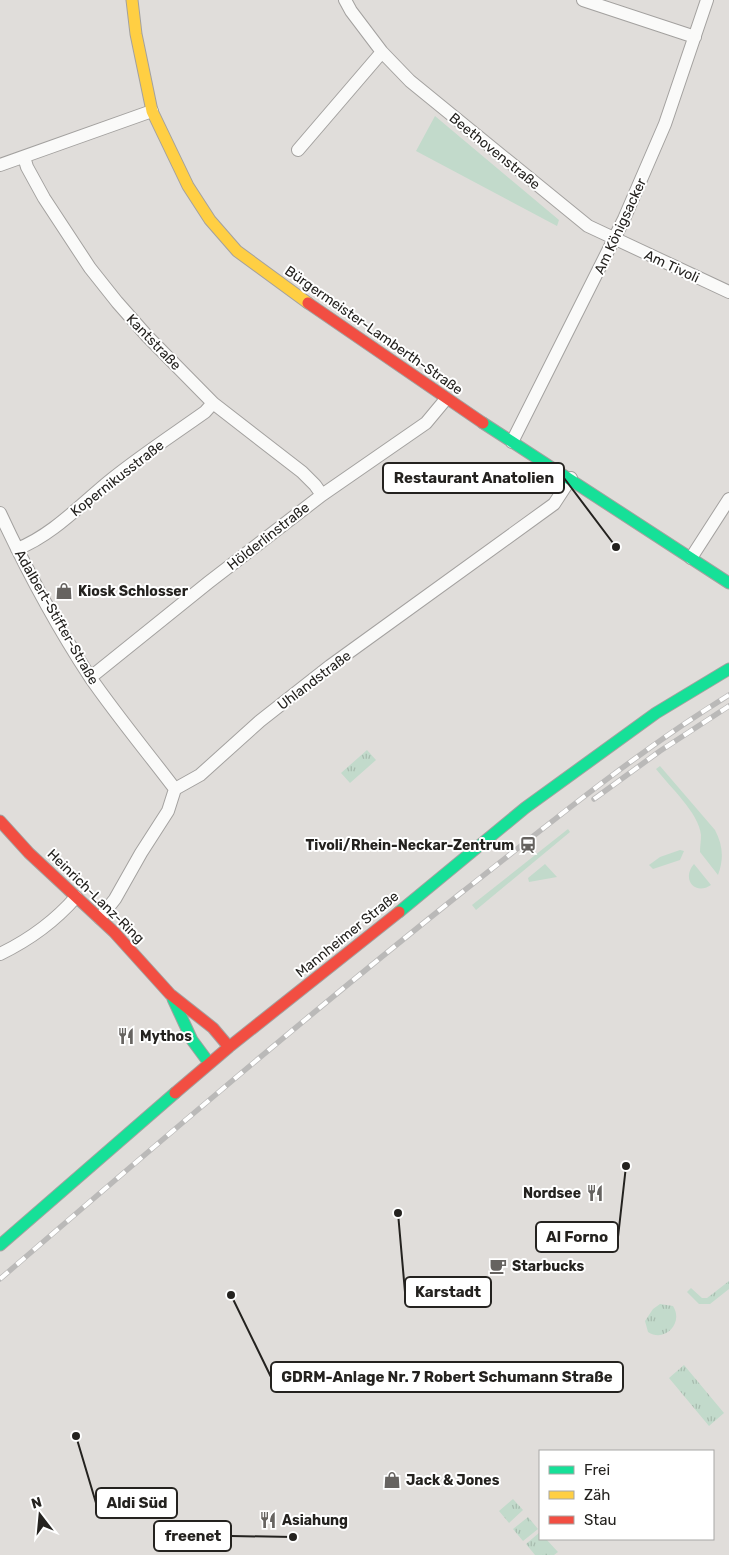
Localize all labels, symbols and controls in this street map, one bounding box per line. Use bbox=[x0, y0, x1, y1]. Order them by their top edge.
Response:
street label: Beethovenstraße bbox=[446, 109, 544, 193]
street label: Am Königsacker bbox=[591, 175, 650, 277]
street label: Am Tivoli bbox=[642, 246, 702, 287]
street label: Bürgermeister-Lamberth-Straße bbox=[281, 262, 466, 399]
street label: Kantstraße bbox=[123, 311, 185, 374]
street label: Kopernikusstraße bbox=[67, 437, 168, 520]
callout: Restaurant Anatolien bbox=[383, 463, 564, 493]
text: Restaurant Anatolien bbox=[394, 469, 554, 487]
street label: Hölderlinstraße bbox=[224, 499, 313, 574]
street label: Adalbert-Stifter-Straße bbox=[11, 547, 102, 688]
shop icon: Kiosk Schlosser bbox=[54, 581, 74, 601]
place label: Kiosk Schlosser bbox=[78, 583, 189, 600]
street label: Uhlandstraße bbox=[274, 647, 355, 714]
station icon: Tivoli/Rhein-Neckar-Zentrum bbox=[518, 835, 538, 855]
place label: Tivoli/Rhein-Neckar-Zentrum bbox=[306, 837, 514, 854]
street label: Heinrich-Lanz-Ring bbox=[44, 846, 148, 947]
street label: Mannheimer Straße bbox=[292, 888, 402, 981]
restaurant icon: Mythos bbox=[116, 1026, 136, 1046]
place label: Mythos bbox=[140, 1028, 192, 1045]
restaurant icon: Nordsee bbox=[585, 1183, 605, 1203]
place label: Nordsee bbox=[523, 1185, 581, 1202]
callout: Al Forno bbox=[536, 1222, 618, 1252]
text: Al Forno bbox=[546, 1228, 608, 1246]
cafe icon: Starbucks bbox=[488, 1256, 508, 1276]
place label: Starbucks bbox=[512, 1258, 585, 1275]
callout: Karstadt bbox=[405, 1277, 491, 1307]
text: Karstadt bbox=[415, 1283, 481, 1301]
callout: GDRM-Anlage Nr. 7 Robert Schumann Straße bbox=[271, 1362, 623, 1392]
text: GDRM-Anlage Nr. 7 Robert Schumann Straße bbox=[281, 1368, 613, 1386]
legend bbox=[539, 1450, 714, 1540]
text: Frei bbox=[584, 1461, 610, 1479]
shop icon: Jack & Jones bbox=[382, 1470, 402, 1490]
place label: Jack & Jones bbox=[406, 1472, 500, 1489]
text: Zäh bbox=[584, 1486, 610, 1504]
callout: Aldi Süd bbox=[96, 1488, 177, 1518]
north arrow bbox=[15, 1490, 65, 1540]
text: N bbox=[29, 1493, 44, 1513]
text: Aldi Süd bbox=[106, 1494, 168, 1512]
restaurant icon: Asiahung bbox=[258, 1510, 278, 1530]
text: Stau bbox=[584, 1511, 617, 1529]
place label: Asiahung bbox=[282, 1512, 348, 1529]
callout: freenet bbox=[154, 1521, 231, 1551]
text: freenet bbox=[165, 1527, 221, 1545]

